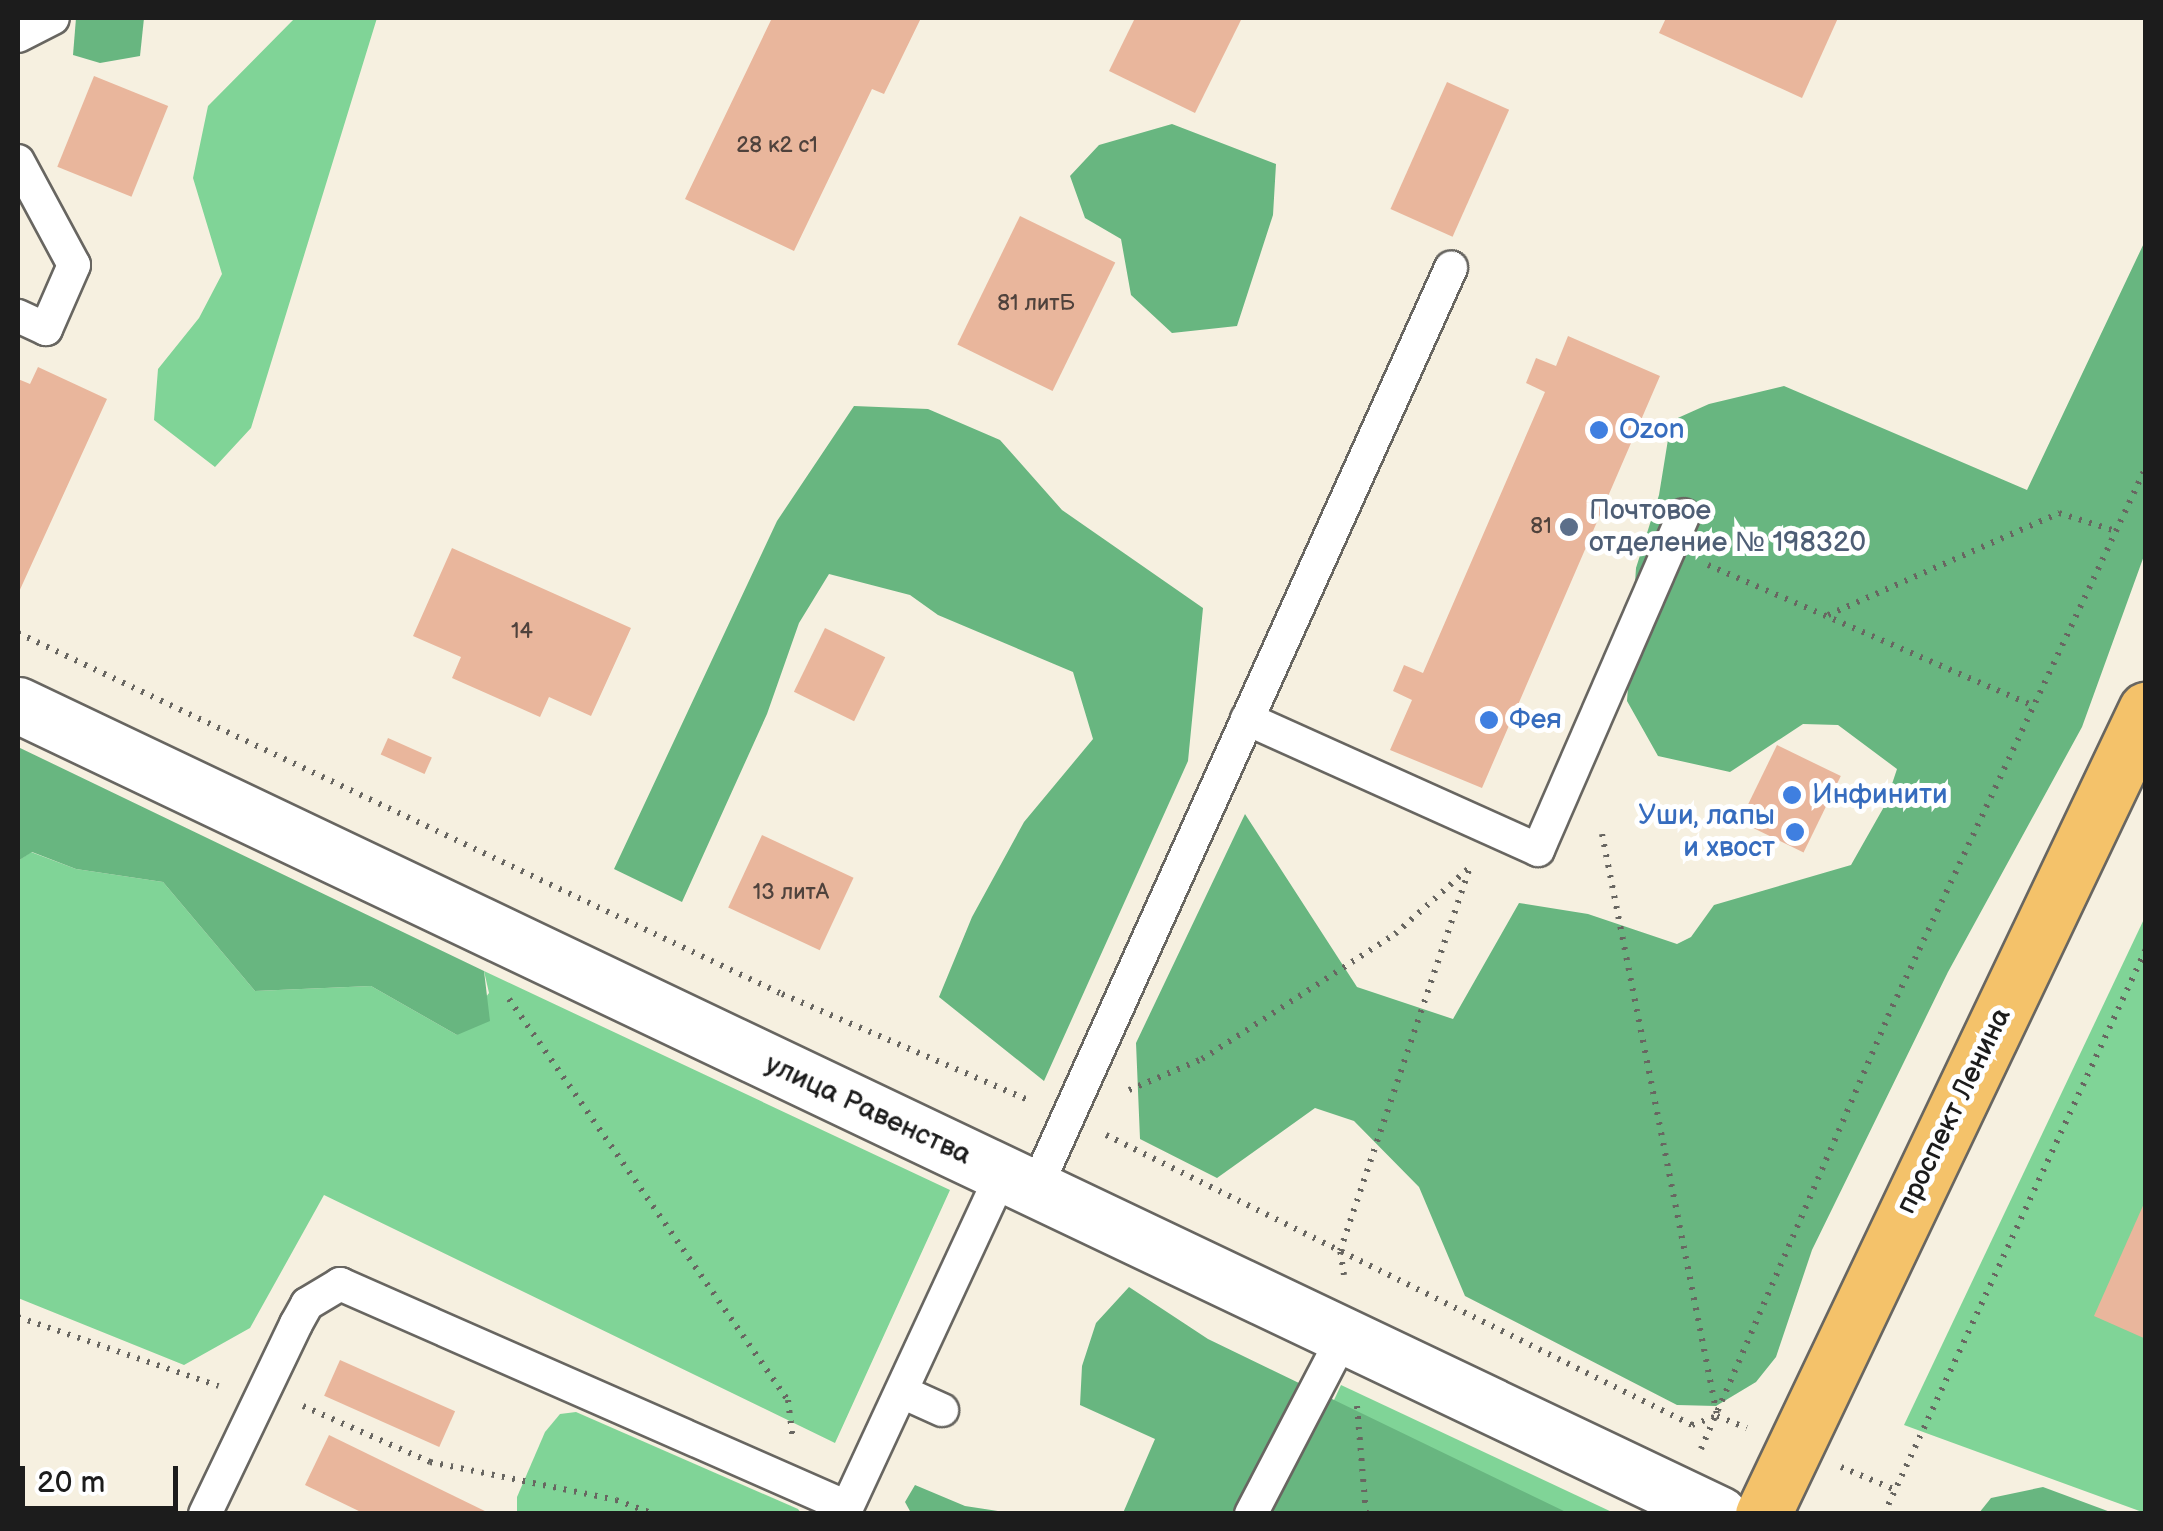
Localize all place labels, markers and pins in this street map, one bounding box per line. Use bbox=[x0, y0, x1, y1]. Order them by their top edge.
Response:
place label: Ozon bbox=[1619, 413, 1685, 447]
marker: Ozon bbox=[1588, 419, 1610, 441]
place label: Почтовое отделение № 198320 bbox=[1589, 494, 1866, 560]
marker: Почтовое отделение № 198320 bbox=[1558, 516, 1580, 538]
place label: Фея bbox=[1509, 703, 1562, 737]
marker: Фея bbox=[1478, 709, 1500, 731]
place label: Инфинити bbox=[1812, 778, 1948, 812]
marker: Инфинити bbox=[1781, 784, 1803, 806]
place label: Уши, лапы и хвост bbox=[1638, 799, 1775, 865]
marker: Уши, лапы и хвост bbox=[1784, 821, 1806, 843]

